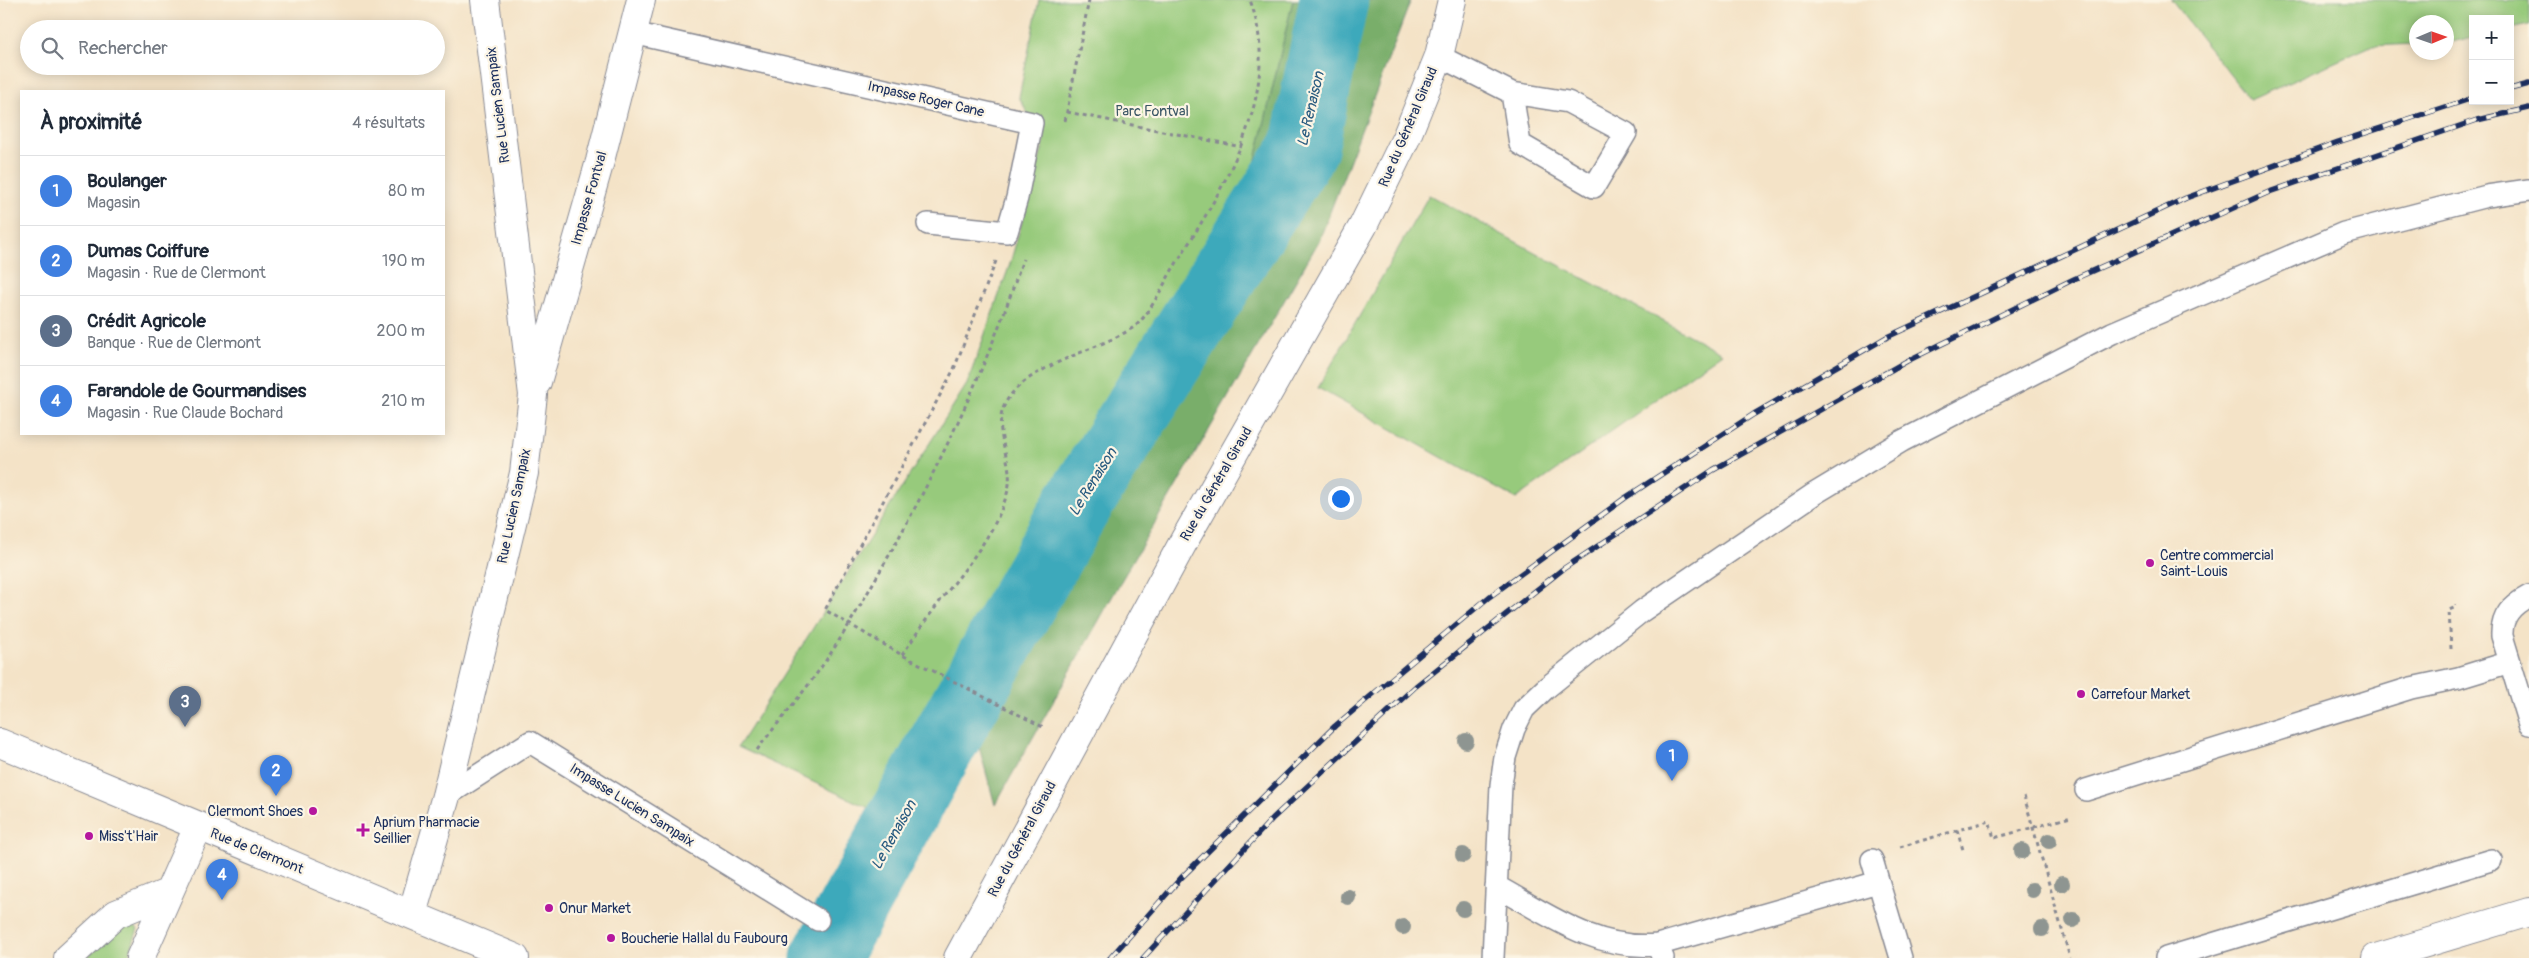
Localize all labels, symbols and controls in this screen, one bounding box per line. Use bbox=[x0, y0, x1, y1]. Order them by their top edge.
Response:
north arrow bbox=[2409, 15, 2454, 60]
map controls bbox=[2469, 15, 2514, 105]
button: + bbox=[2469, 15, 2514, 60]
search box bbox=[20, 20, 445, 75]
icon: search bbox=[38, 34, 66, 62]
text: Rechercher bbox=[78, 36, 168, 60]
street label: Rue Lucien Sampaix bbox=[482, 46, 514, 164]
button: − bbox=[2469, 60, 2514, 105]
street label: Rue du Général Giraud bbox=[1375, 64, 1441, 190]
water label: Le Renaison bbox=[1293, 68, 1329, 148]
street label: Impasse Roger Cane bbox=[866, 77, 986, 121]
park label: Parc Fontval bbox=[1115, 103, 1189, 120]
text: À proximité bbox=[40, 109, 143, 136]
text: 4 résultats bbox=[352, 113, 425, 133]
street label: Impasse Fontval bbox=[568, 149, 610, 247]
text: Boulanger bbox=[87, 169, 167, 193]
text: 1 bbox=[53, 181, 59, 201]
text: 80 m bbox=[388, 181, 425, 201]
text: Magasin bbox=[87, 193, 140, 213]
text: Dumas Coiffure bbox=[87, 239, 209, 263]
text: 2 bbox=[52, 251, 60, 271]
text: 190 m bbox=[382, 251, 425, 271]
text: Magasin · Rue de Clermont bbox=[87, 263, 266, 283]
text: Crédit Agricole bbox=[87, 309, 206, 333]
text: 3 bbox=[52, 321, 60, 341]
text: 200 m bbox=[377, 321, 425, 341]
text: Banque · Rue de Clermont bbox=[87, 333, 261, 353]
text: Farandole de Gourmandises bbox=[87, 379, 306, 403]
text: 4 bbox=[51, 391, 61, 411]
text: 210 m bbox=[381, 391, 425, 411]
text: Magasin · Rue Claude Bochard bbox=[87, 403, 283, 423]
street label: Rue du Général Giraud bbox=[1176, 424, 1256, 544]
water label: Le Renaison bbox=[1065, 443, 1122, 519]
street label: Rue Lucien Sampaix bbox=[494, 447, 534, 565]
your location bbox=[1328, 486, 1354, 512]
place label: Centre commercial Saint-Louis bbox=[2160, 547, 2274, 580]
marker: Centre commercial Saint-Louis bbox=[2144, 557, 2156, 569]
pin: 3 bbox=[169, 686, 201, 727]
place label: Carrefour Market bbox=[2091, 686, 2191, 703]
marker: Carrefour Market bbox=[2075, 688, 2087, 700]
pin: 1 bbox=[1656, 740, 1688, 781]
pin: 2 bbox=[260, 755, 292, 796]
street label: Impasse Lucien Sampaix bbox=[567, 760, 697, 850]
street label: Rue du Général Giraud bbox=[984, 778, 1060, 900]
water label: Le Renaison bbox=[867, 796, 921, 873]
place label: Clermont Shoes bbox=[207, 803, 304, 820]
marker: Clermont Shoes bbox=[307, 805, 319, 817]
place label: Aprium Pharmacie Seillier bbox=[373, 814, 480, 847]
marker: Aprium Pharmacie Seillier bbox=[357, 824, 369, 836]
street label: Rue de Clermont bbox=[208, 825, 306, 878]
place label: Miss't'Hair bbox=[99, 828, 158, 845]
marker: Miss't'Hair bbox=[83, 830, 95, 842]
pin: 4 bbox=[206, 859, 238, 900]
place label: Onur Market bbox=[559, 900, 631, 917]
marker: Onur Market bbox=[543, 902, 555, 914]
place label: Boucherie Hallal du Faubourg bbox=[621, 930, 788, 947]
marker: Boucherie Hallal du Faubourg bbox=[605, 932, 617, 944]

